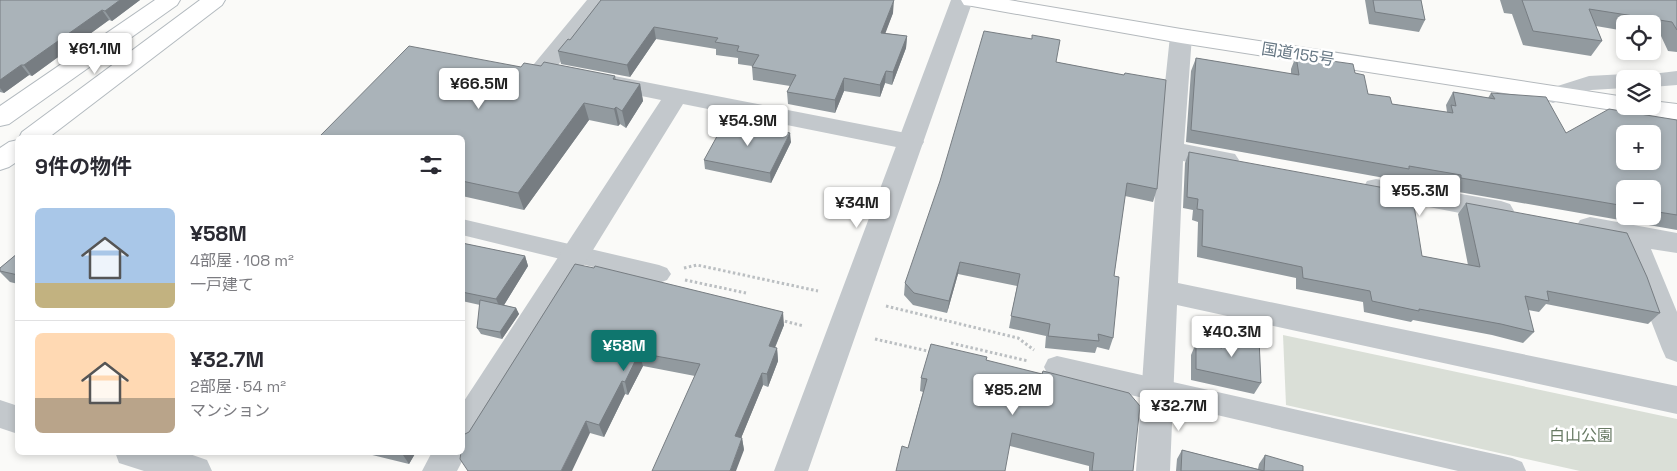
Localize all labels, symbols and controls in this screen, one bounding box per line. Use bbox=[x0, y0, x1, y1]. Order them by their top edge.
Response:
map controls bbox=[1616, 15, 1661, 225]
button: locate bbox=[1616, 15, 1661, 60]
pin: ¥61.1M bbox=[54, 32, 136, 75]
text: ¥61.1M bbox=[69, 38, 121, 59]
street label: 国道155号 bbox=[1260, 38, 1336, 70]
pin: ¥66.5M bbox=[438, 68, 520, 110]
button: layers bbox=[1616, 70, 1661, 115]
text: ¥66.5M bbox=[450, 73, 508, 94]
pin: ¥54.9M bbox=[707, 104, 789, 147]
text: ¥54.9M bbox=[719, 110, 777, 131]
button: + bbox=[1616, 125, 1661, 170]
icon: filters bbox=[417, 151, 445, 179]
text: 9件の物件 bbox=[35, 153, 132, 180]
pin: ¥55.3M bbox=[1379, 174, 1461, 217]
text: ¥55.3M bbox=[1391, 180, 1449, 201]
button: − bbox=[1616, 180, 1661, 225]
pin: ¥34M bbox=[827, 186, 887, 229]
text: ¥34M bbox=[835, 192, 879, 213]
text: ¥58M bbox=[190, 220, 247, 247]
icon: home bbox=[75, 228, 135, 288]
text: 4部屋 · 108 m² bbox=[190, 250, 294, 271]
text: 一戸建て bbox=[190, 274, 254, 295]
pin: ¥40.3M bbox=[1191, 316, 1273, 358]
text: ¥40.3M bbox=[1203, 321, 1261, 342]
pin: ¥58M bbox=[594, 330, 654, 372]
text: ¥58M bbox=[602, 335, 646, 356]
text: ¥32.7M bbox=[190, 346, 264, 373]
icon: home bbox=[75, 353, 135, 413]
pin: ¥85.2M bbox=[972, 374, 1054, 416]
text: 2部屋 · 54 m² bbox=[190, 376, 286, 397]
text: ¥85.2M bbox=[984, 379, 1042, 400]
pin: ¥32.7M bbox=[1138, 390, 1220, 432]
text: ¥32.7M bbox=[1151, 395, 1207, 416]
text: マンション bbox=[190, 400, 270, 421]
park label: 白山公園 bbox=[1549, 425, 1613, 446]

